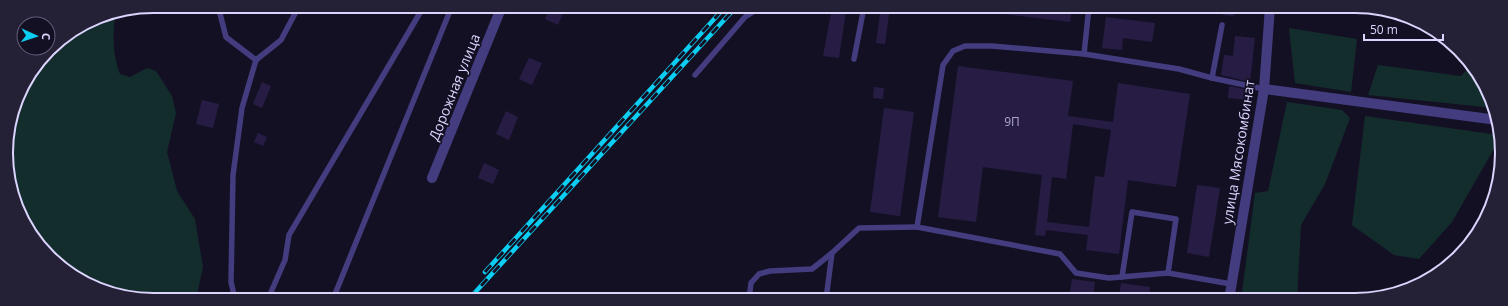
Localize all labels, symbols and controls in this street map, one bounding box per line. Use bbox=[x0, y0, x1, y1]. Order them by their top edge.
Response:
north arrow bbox=[16, 16, 56, 56]
scale bar bbox=[1364, 16, 1443, 42]
text: 50 m bbox=[1370, 21, 1398, 38]
street label: Дорожная улица bbox=[424, 31, 484, 143]
text: С bbox=[39, 33, 54, 40]
street label: улица Мясокомбинат bbox=[1217, 78, 1259, 226]
house number: 9П bbox=[1004, 113, 1020, 130]

